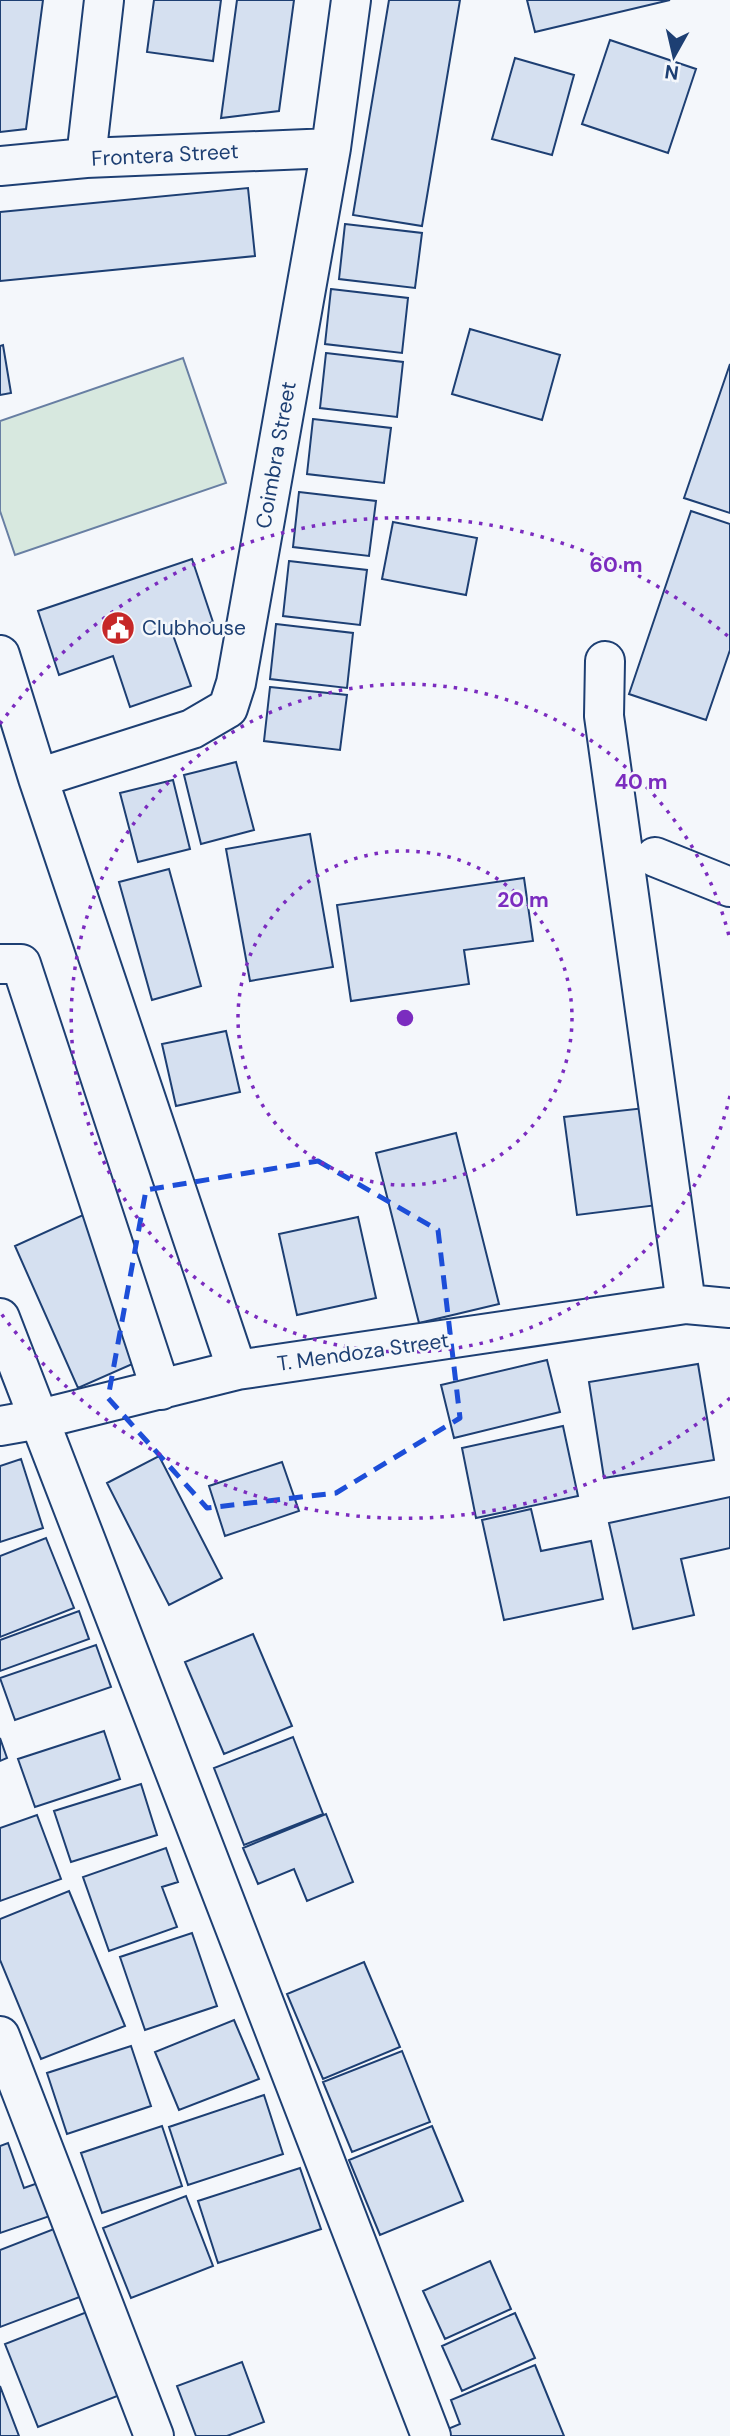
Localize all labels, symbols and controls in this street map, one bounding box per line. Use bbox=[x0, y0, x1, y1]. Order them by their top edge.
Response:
north arrow bbox=[639, 21, 709, 91]
text: N bbox=[663, 59, 680, 86]
street label: Frontera Street bbox=[91, 137, 239, 173]
street label: Coimbra Street bbox=[249, 379, 303, 531]
text: 60 m bbox=[590, 551, 642, 579]
public building icon: Clubhouse bbox=[99, 609, 137, 647]
place label: Clubhouse bbox=[142, 614, 246, 642]
text: 40 m bbox=[614, 768, 668, 796]
text: 20 m bbox=[497, 886, 549, 914]
centre of rings bbox=[393, 1006, 417, 1030]
street label: T. Mendoza Street bbox=[275, 1326, 451, 1378]

